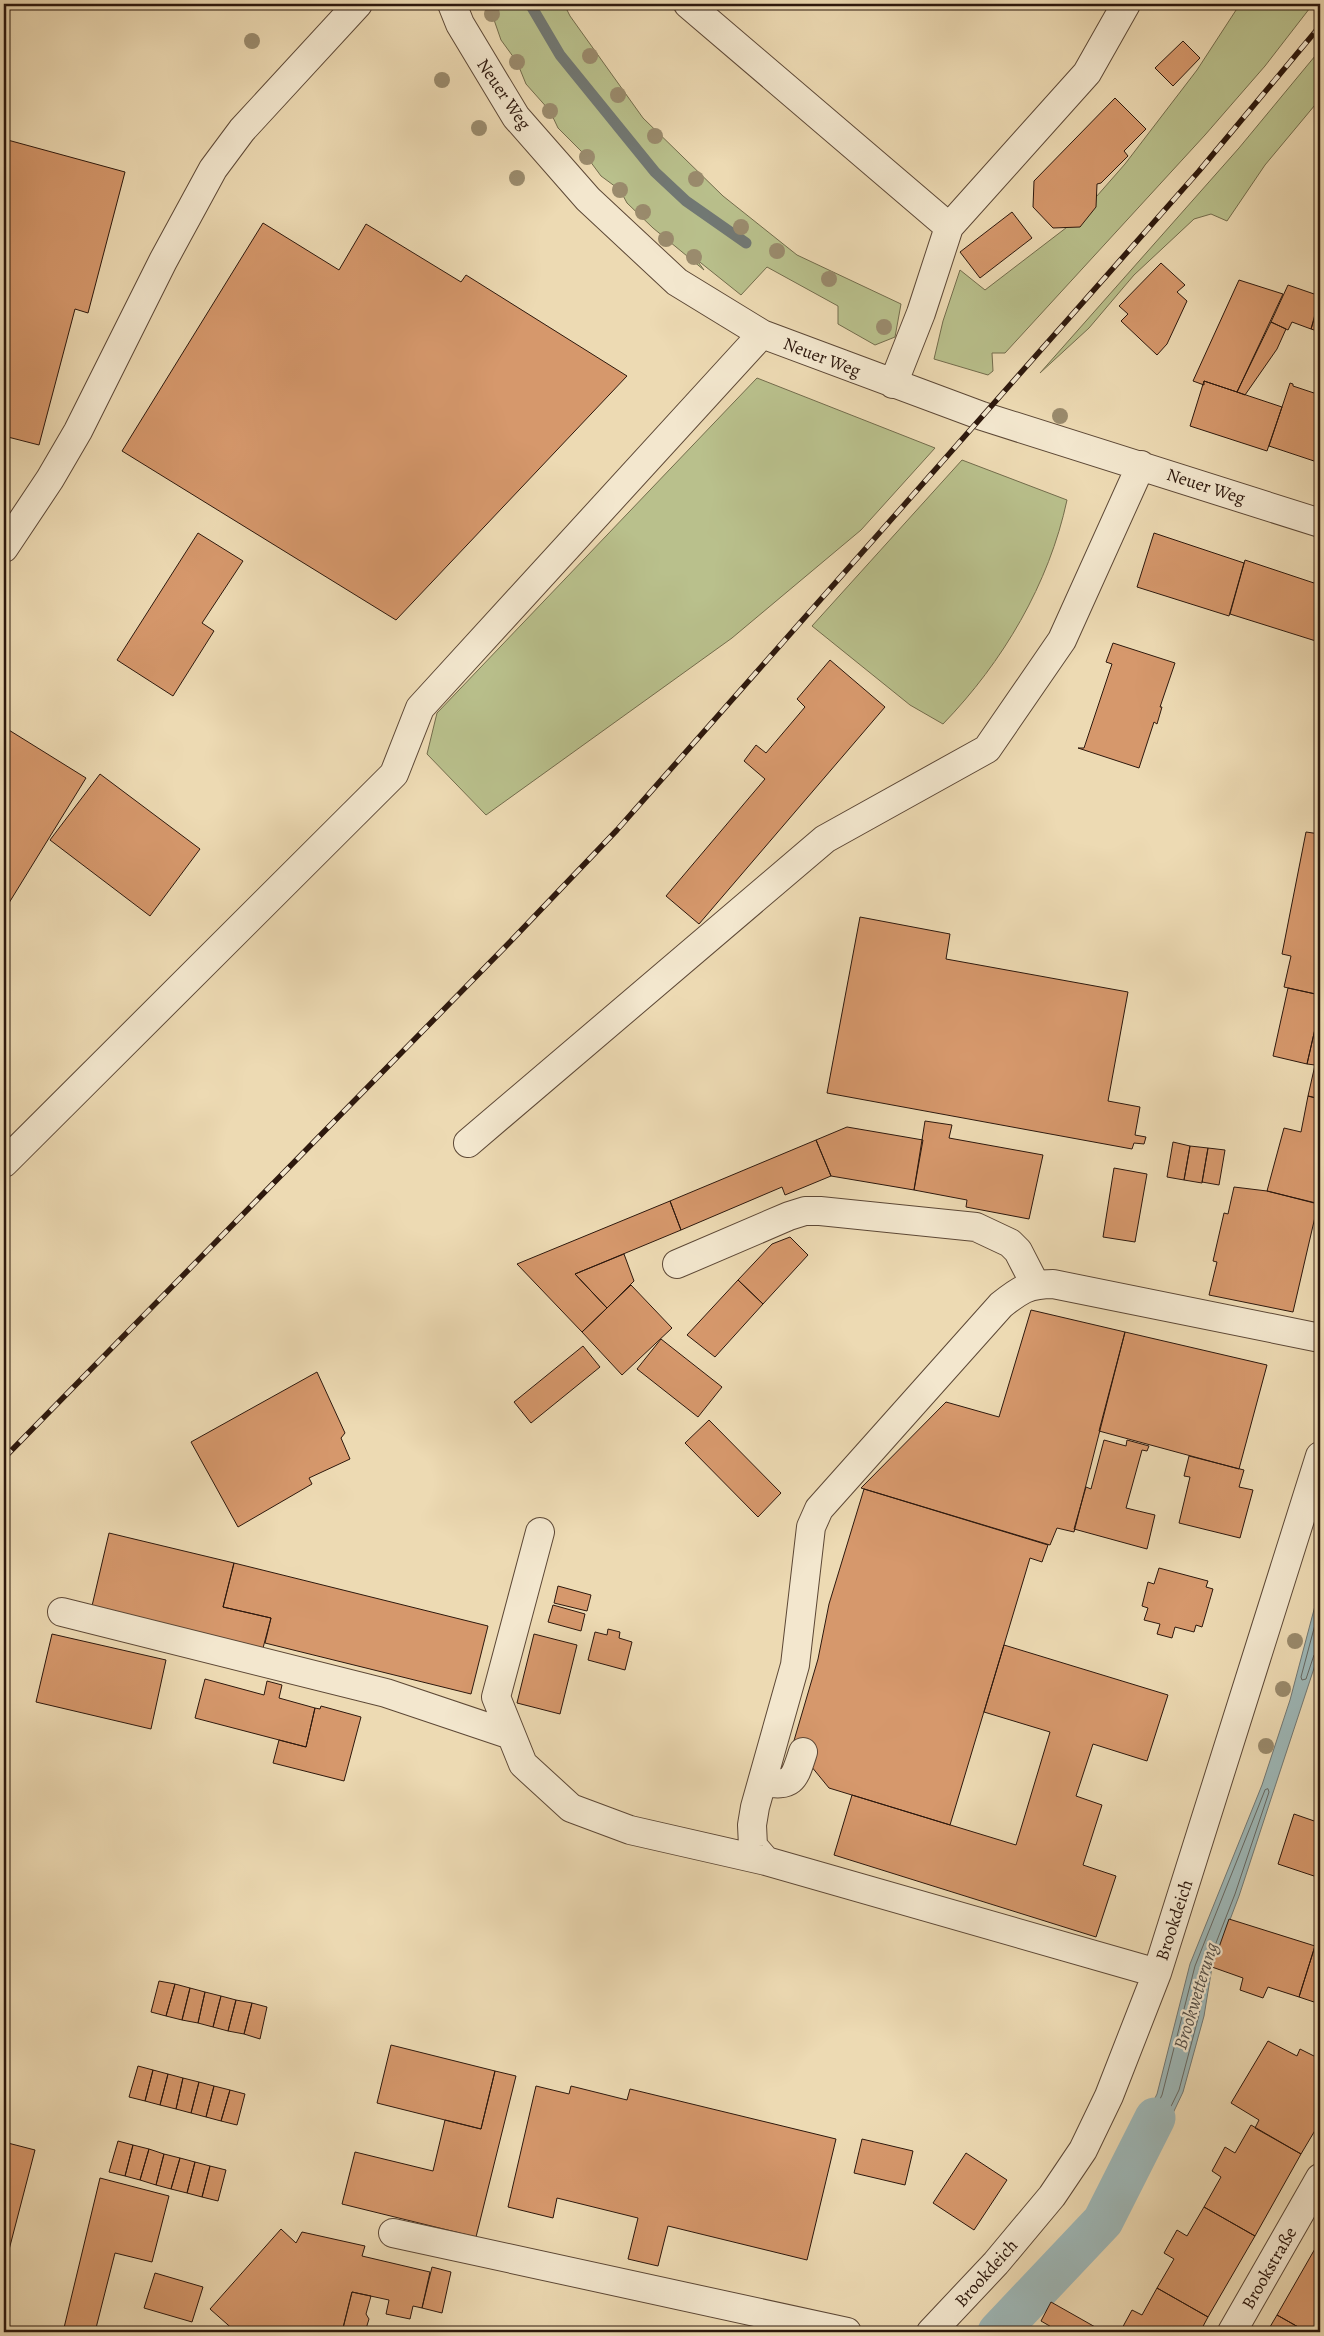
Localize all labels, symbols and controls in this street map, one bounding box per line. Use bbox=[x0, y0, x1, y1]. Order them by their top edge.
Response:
street label: Neuer Weg bbox=[471, 54, 537, 134]
street label: Neuer Weg bbox=[780, 331, 864, 383]
street label: Neuer Weg bbox=[1164, 462, 1248, 510]
street label: Brookdeich bbox=[1150, 1876, 1198, 1964]
water label: Brookwetterung bbox=[1167, 1939, 1225, 2053]
street label: Brookstraße bbox=[1236, 2223, 1302, 2313]
street label: Brookdeich bbox=[949, 2234, 1023, 2312]

